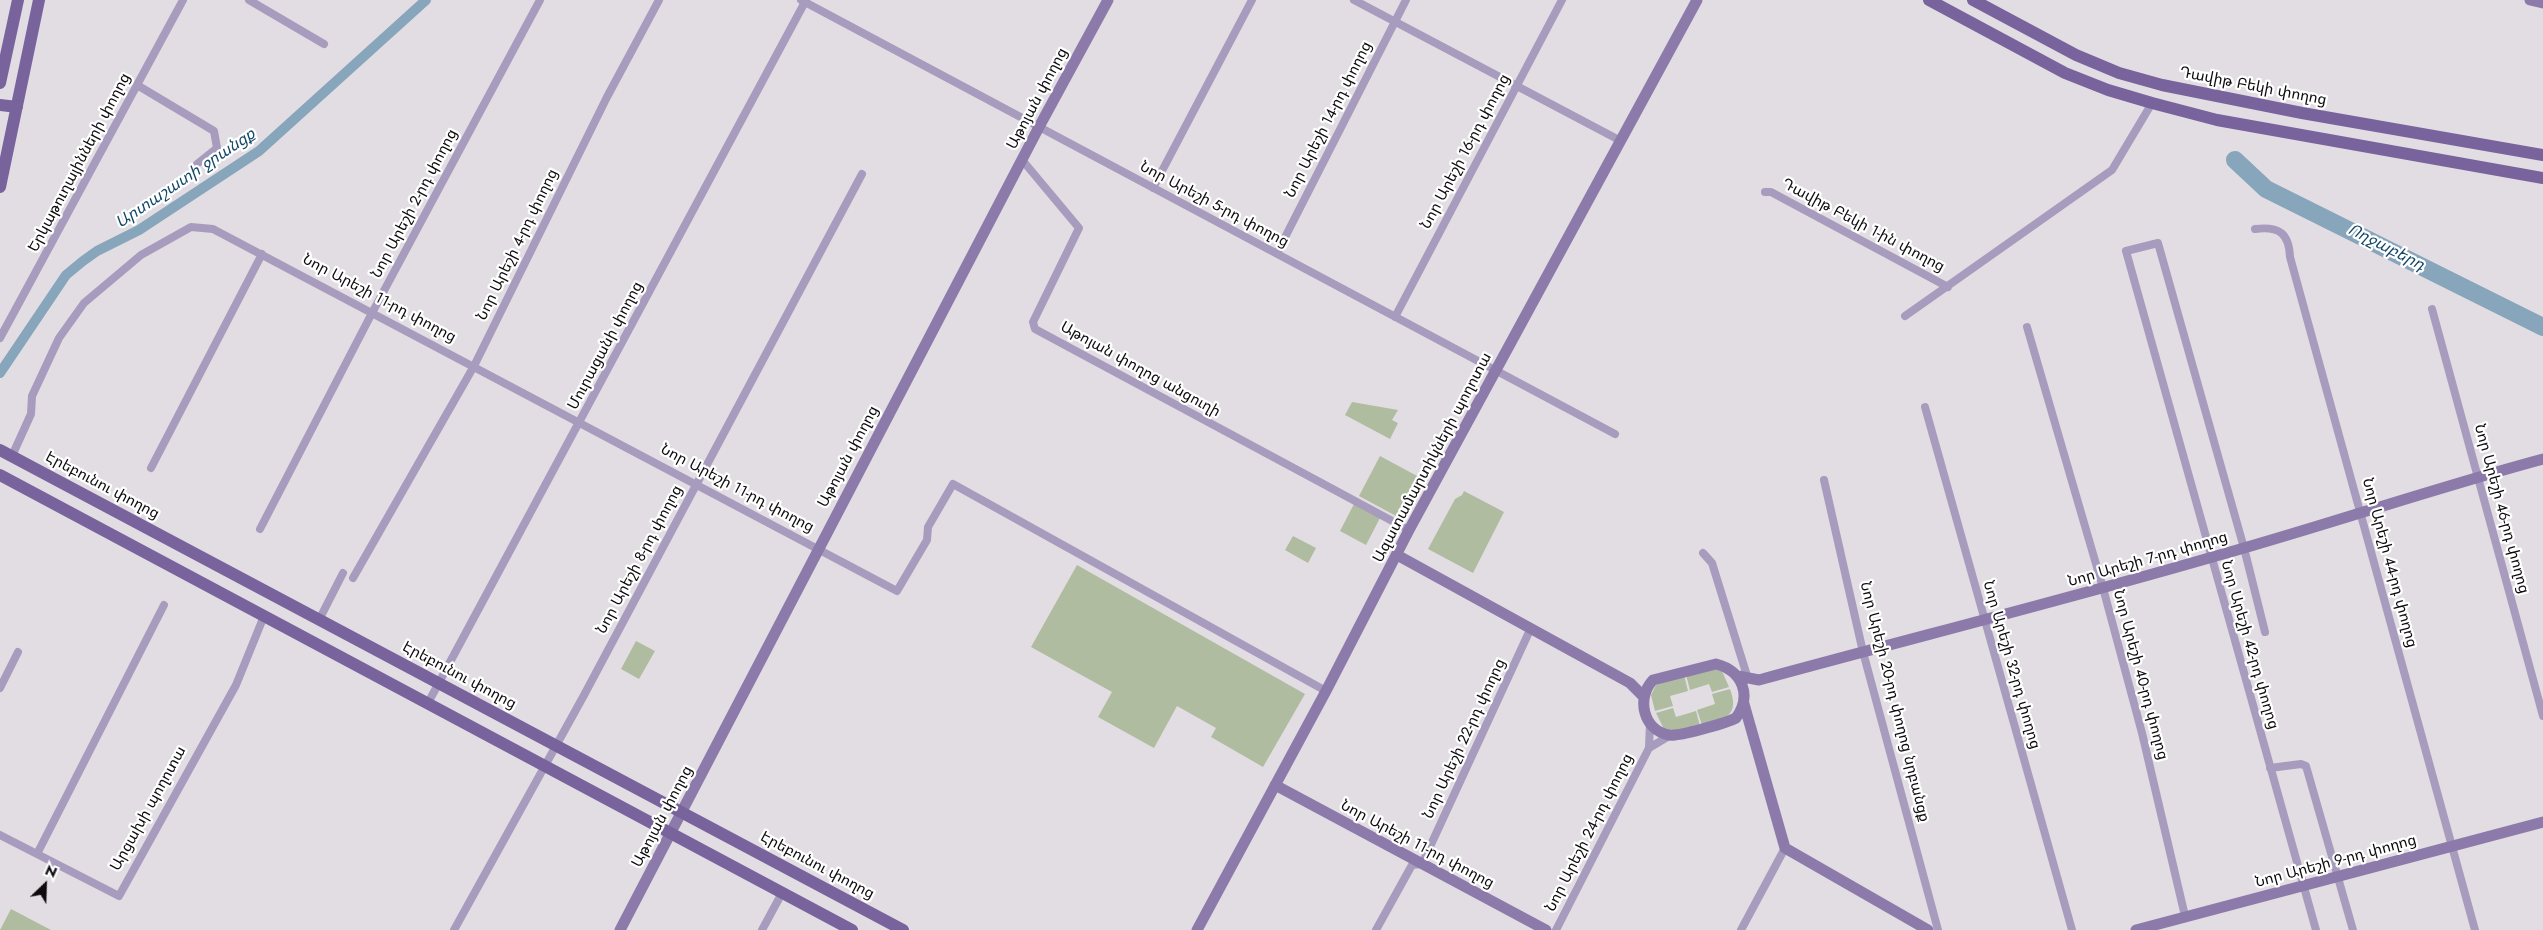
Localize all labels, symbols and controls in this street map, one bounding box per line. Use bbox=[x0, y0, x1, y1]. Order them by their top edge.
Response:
street label: Նոր Արեշի 14-րդ փողոց bbox=[1282, 39, 1376, 201]
street label: Աթոյան փողոց bbox=[1004, 45, 1072, 153]
street label: Դավիթ Բեկի փողոց bbox=[2178, 64, 2328, 110]
street label: Երկաթուղայինների փողոց bbox=[25, 70, 135, 256]
street label: Նոր Արեշի 16-րդ փողոց bbox=[1417, 71, 1515, 233]
water label: Արտաշատի ջրանցք bbox=[113, 125, 259, 233]
street label: Նոր Արեշի 2-րդ փողոց bbox=[368, 126, 462, 282]
street label: Նոր Արեշի 5-րդ փողոց bbox=[1136, 158, 1292, 252]
street label: Նոր Արեշի 4-րդ փողոց bbox=[473, 166, 563, 324]
street label: Դավիթ Բեկի 1-ին փողոց bbox=[1779, 175, 1947, 277]
water label: Ողջաբերդ bbox=[2344, 220, 2428, 276]
street label: Նոր Արեշի 11-րդ փողոց bbox=[299, 251, 459, 347]
street label: Մուրացանի փողոց bbox=[565, 279, 647, 413]
street label: Աթոյան փողոց անցուղի bbox=[1057, 318, 1223, 422]
street label: Ազատամարտիկների պողոտա bbox=[1370, 350, 1496, 566]
street label: Աթոյան փողոց bbox=[815, 403, 883, 511]
street label: Նոր Արեշի 46-րդ փողոց bbox=[2470, 422, 2532, 596]
street label: Նոր Արեշի 11-րդ փողոց bbox=[657, 441, 817, 537]
street label: Էրեբունու փողոց bbox=[42, 448, 162, 524]
street label: Նոր Արեշի 44-րդ փողոց bbox=[2358, 476, 2420, 650]
street label: Նոր Արեշի 8-րդ փողոց bbox=[593, 483, 687, 637]
street label: Նոր Արեշի 7-րդ փողոց bbox=[2066, 529, 2230, 591]
street label: Նոր Արեշի 42-րդ փողոց bbox=[2216, 558, 2282, 732]
street label: Նոր Արեշի 32-րդ փողոց bbox=[1978, 579, 2044, 751]
street label: Նոր Արեշի 20-րդ փողոց նրբանցք bbox=[1855, 580, 1933, 824]
street label: Նոր Արեշի 40-րդ փողոց bbox=[2109, 588, 2171, 762]
street label: Էրեբունու փողոց bbox=[399, 638, 519, 714]
street label: Նոր Արեշի 22-րդ փողոց bbox=[1420, 656, 1510, 822]
street label: Արցախի պողոտա bbox=[107, 744, 191, 874]
street label: Նոր Արեշի 24-րդ փողոց bbox=[1542, 751, 1638, 915]
street label: Աթոյան փողոց bbox=[629, 763, 697, 871]
street label: Նոր Արեշի 11-րդ փողոց bbox=[1337, 797, 1497, 893]
street label: Էրեբունու փողոց bbox=[757, 828, 877, 904]
street label: Նոր Արեշի 9-րդ փողոց bbox=[2253, 832, 2419, 892]
north arrow bbox=[20, 860, 70, 910]
text: N bbox=[42, 860, 60, 883]

